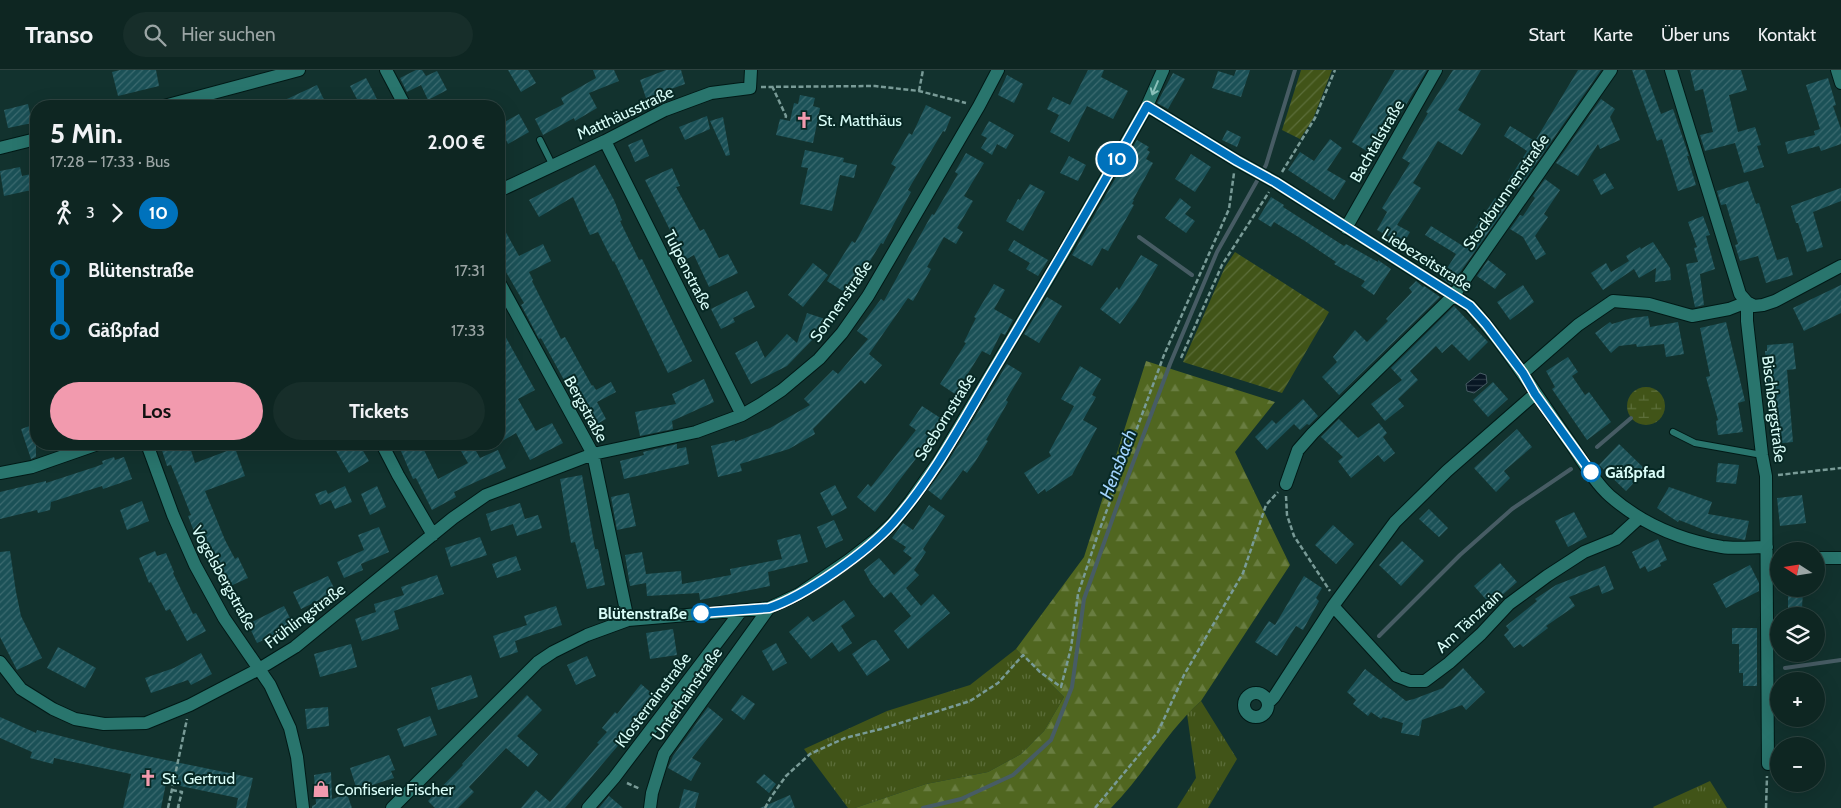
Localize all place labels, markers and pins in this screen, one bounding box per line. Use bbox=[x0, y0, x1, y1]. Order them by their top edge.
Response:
church icon: St. Matthäus bbox=[794, 110, 814, 130]
place label: St. Matthäus bbox=[818, 111, 902, 130]
marker: Gäßpfad bbox=[1581, 462, 1601, 482]
place label: Gäßpfad bbox=[1605, 463, 1665, 482]
marker: Blütenstraße bbox=[691, 603, 711, 623]
place label: Blütenstraße bbox=[598, 604, 687, 623]
church icon: St. Gertrud bbox=[138, 768, 158, 788]
place label: St. Gertrud bbox=[162, 769, 235, 788]
shop icon: Confiserie Fischer bbox=[311, 779, 331, 799]
place label: Confiserie Fischer bbox=[335, 780, 454, 799]

